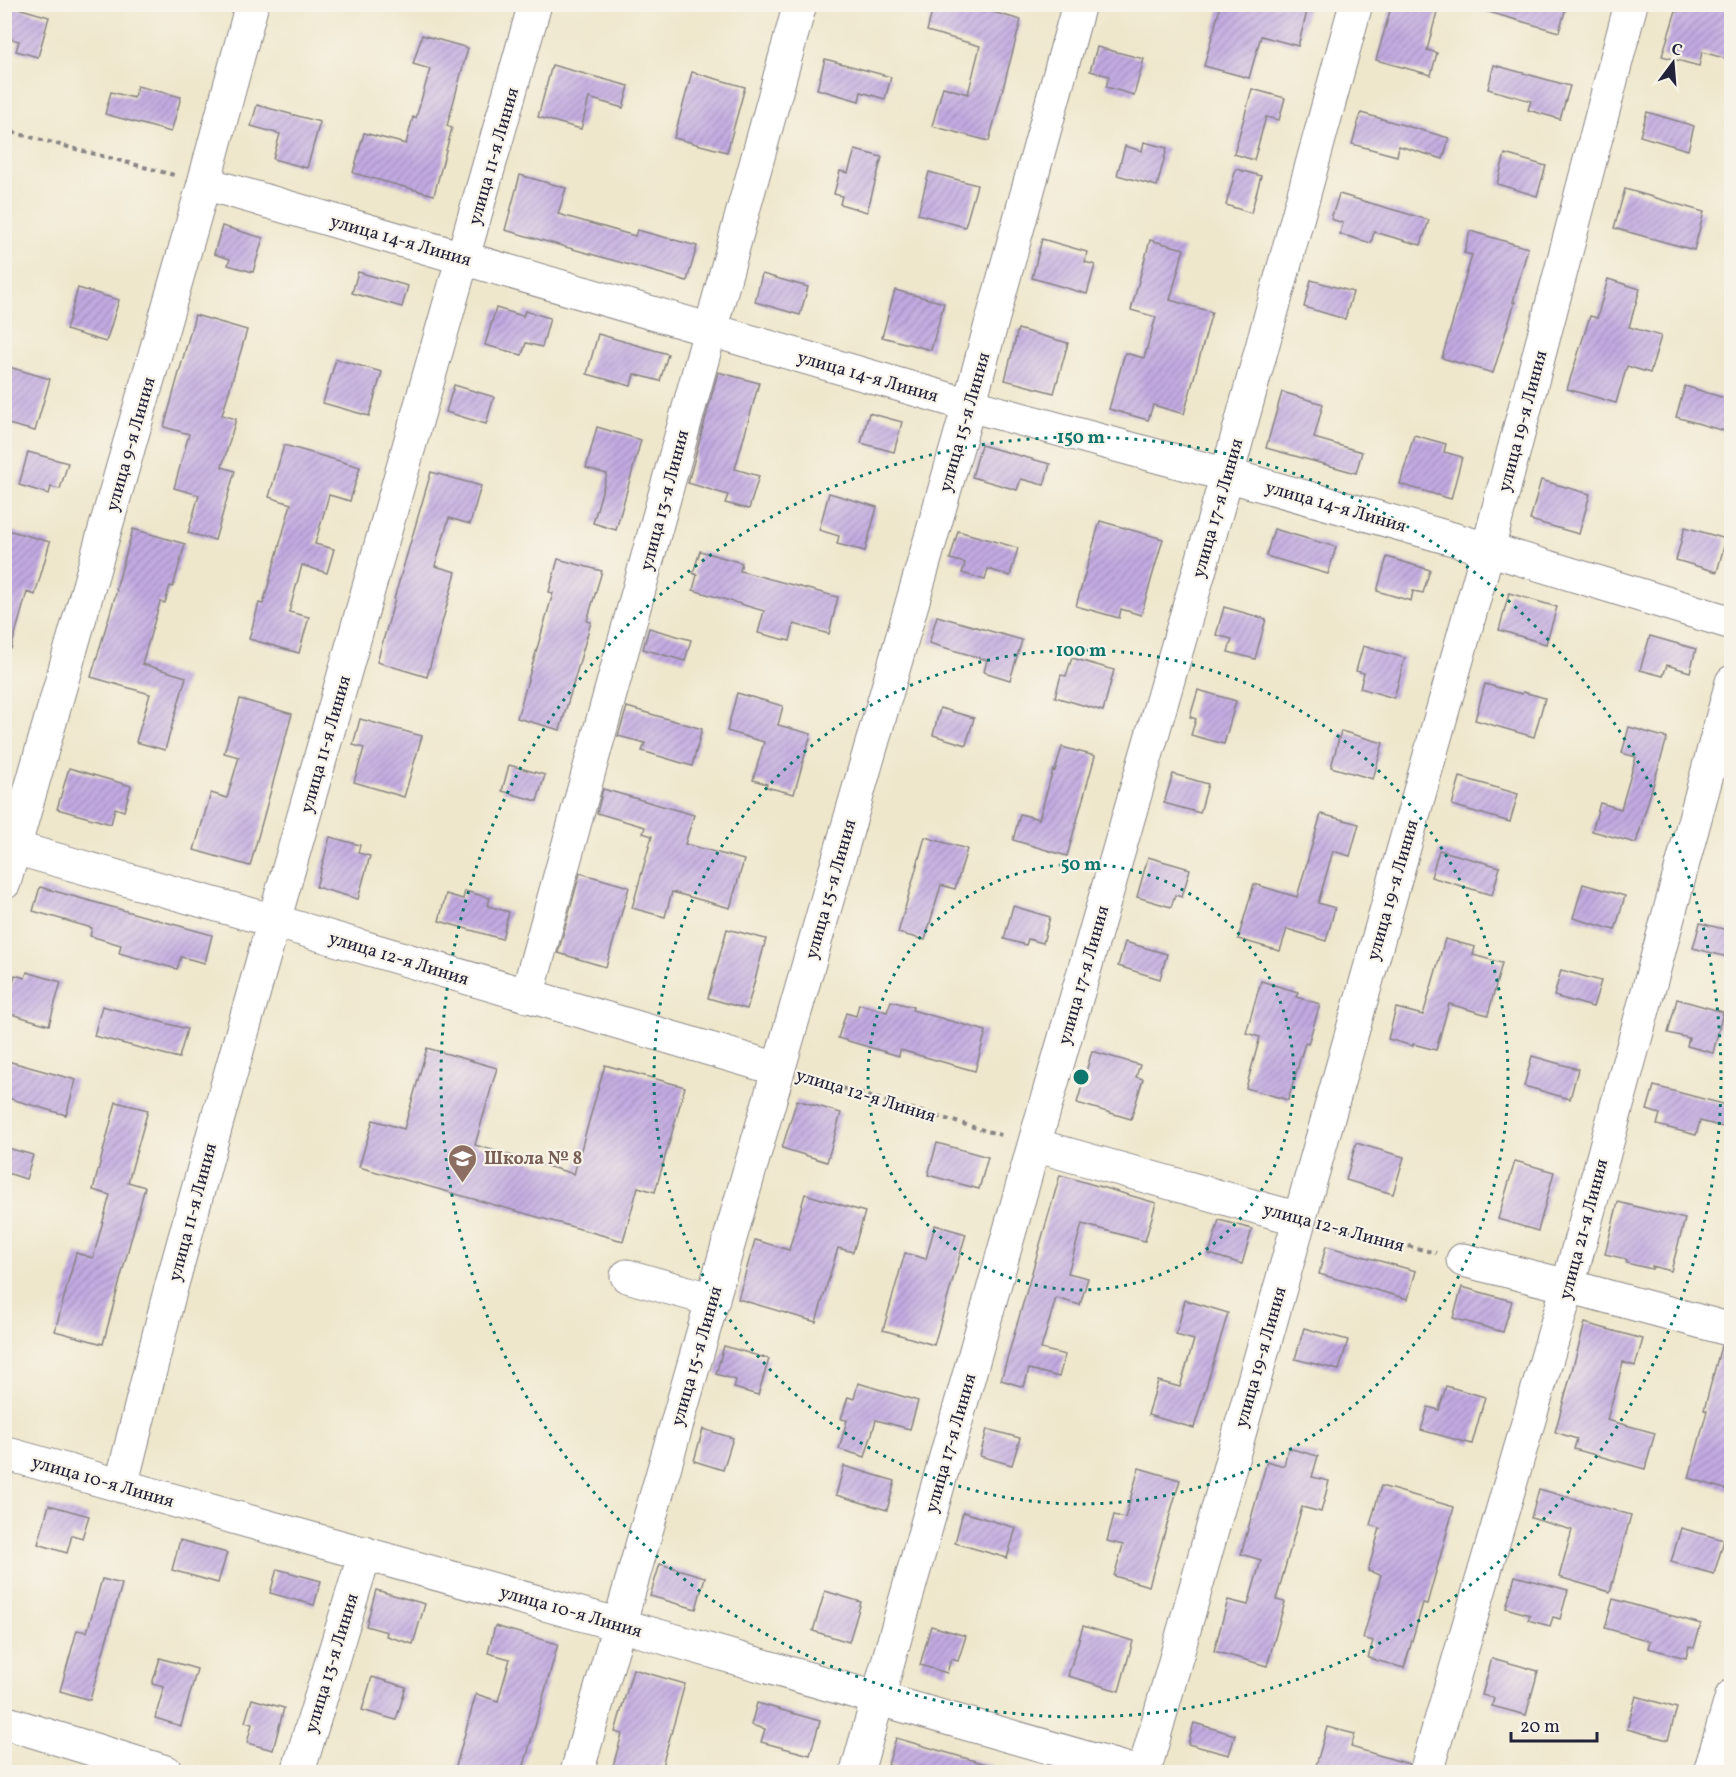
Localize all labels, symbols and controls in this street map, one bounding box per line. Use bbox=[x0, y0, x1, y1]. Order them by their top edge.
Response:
north arrow bbox=[1643, 33, 1703, 93]
text: С bbox=[1669, 39, 1685, 62]
street label: улица 11-я Линия bbox=[463, 85, 526, 228]
street label: улица 14-я Линия bbox=[327, 209, 474, 274]
street label: улица 14-я Линия bbox=[794, 345, 941, 410]
street label: улица 19-я Линия bbox=[1493, 348, 1554, 495]
street label: улица 15-я Линия bbox=[934, 350, 997, 495]
street label: улица 9-я Линия bbox=[100, 374, 163, 514]
text: 150 m bbox=[1057, 426, 1105, 451]
street label: улица 13-я Линия bbox=[635, 427, 696, 574]
street label: улица 17-я Линия bbox=[1187, 436, 1250, 581]
street label: улица 14-я Линия bbox=[1262, 475, 1409, 540]
text: 100 m bbox=[1056, 639, 1106, 664]
street label: улица 11-я Линия bbox=[295, 673, 358, 816]
street label: улица 15-я Линия bbox=[800, 817, 863, 962]
street label: улица 19-я Линия bbox=[1361, 817, 1426, 964]
text: 50 m bbox=[1061, 853, 1101, 878]
street label: улица 17-я Линия bbox=[1053, 903, 1116, 1048]
street label: улица 12-я Линия bbox=[325, 926, 472, 993]
street label: улица 12-я Линия bbox=[792, 1063, 939, 1130]
centre of rings bbox=[1071, 1067, 1091, 1087]
street label: улица 11-я Линия bbox=[163, 1141, 224, 1284]
school or university icon: Школа № 8 bbox=[447, 1142, 479, 1184]
place label: Школа № 8 bbox=[484, 1147, 582, 1172]
street label: улица 21-я Линия bbox=[1554, 1156, 1615, 1303]
street label: улица 12-я Линия bbox=[1260, 1198, 1407, 1259]
street label: улица 15-я Линия bbox=[666, 1284, 729, 1429]
street label: улица 19-я Линия bbox=[1229, 1284, 1294, 1431]
street label: улица 17-я Линия bbox=[920, 1371, 983, 1516]
street label: улица 10-я Линия bbox=[28, 1450, 177, 1515]
street label: улица 10-я Линия bbox=[496, 1580, 645, 1645]
street label: улица 13-я Линия bbox=[299, 1591, 366, 1736]
scale bar bbox=[1511, 1705, 1596, 1743]
text: 20 m bbox=[1520, 1715, 1560, 1740]

